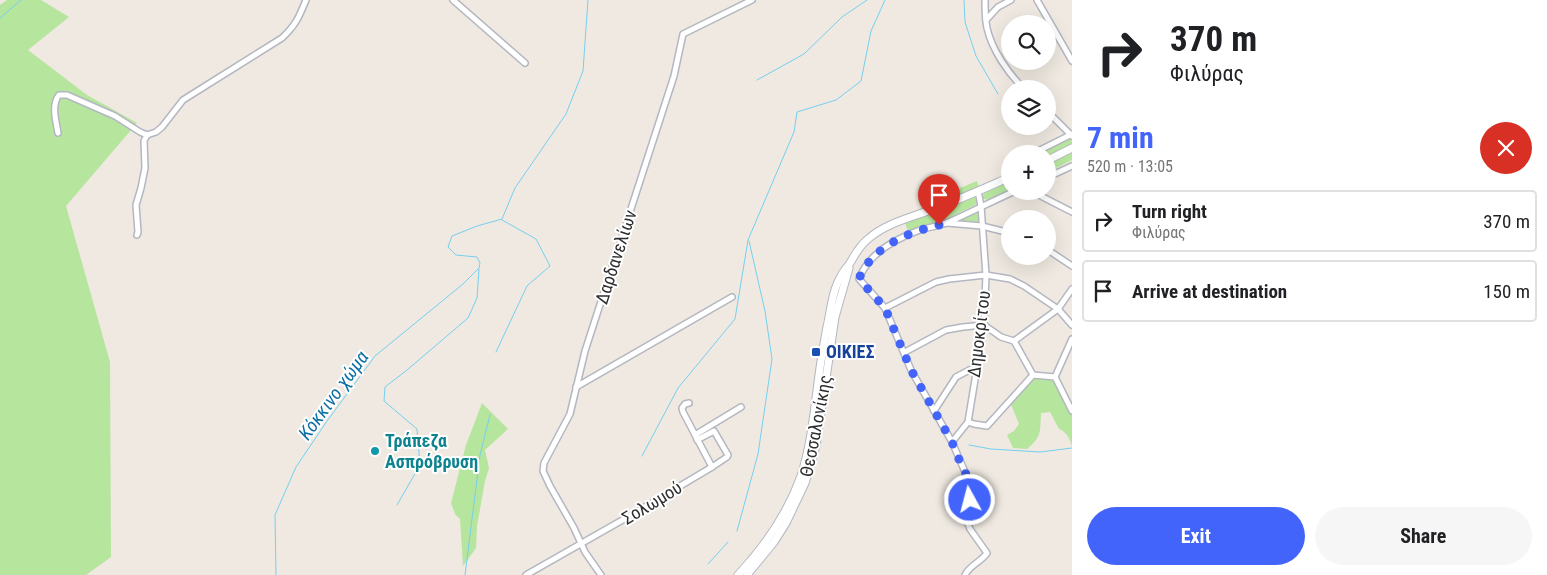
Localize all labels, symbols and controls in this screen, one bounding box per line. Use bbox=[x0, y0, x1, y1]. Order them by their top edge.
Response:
map controls bbox=[1001, 15, 1056, 265]
button: search bbox=[1001, 15, 1056, 70]
text: 370 m bbox=[1170, 19, 1257, 60]
icon: right bbox=[1087, 20, 1152, 85]
text: Φιλύρας bbox=[1170, 61, 1244, 86]
button: layers bbox=[1001, 80, 1056, 135]
text: 7 min bbox=[1087, 120, 1154, 155]
button: close bbox=[1480, 122, 1532, 174]
button: + bbox=[1001, 145, 1056, 200]
text: 520 m · 13:05 bbox=[1087, 157, 1173, 176]
pin bbox=[918, 174, 960, 225]
icon: arrive bbox=[925, 181, 953, 209]
text: Turn right bbox=[1132, 200, 1207, 223]
street label: Δαρδανελίων bbox=[590, 207, 641, 306]
icon: right bbox=[1089, 207, 1117, 235]
button: − bbox=[1001, 210, 1056, 265]
text: 370 m bbox=[1483, 210, 1530, 233]
text: Φιλύρας bbox=[1132, 223, 1186, 242]
icon: arrive bbox=[1089, 277, 1117, 305]
text: Arrive at destination bbox=[1132, 280, 1287, 303]
text: 150 m bbox=[1483, 280, 1530, 303]
street label: Δημοκρίτου bbox=[963, 289, 994, 378]
place label: ΟΙΚΙΕΣ bbox=[826, 341, 874, 362]
water label: Κόκκινο χώμα bbox=[293, 346, 373, 444]
marker: ΟΙΚΙΕΣ bbox=[810, 346, 822, 358]
street label: Θεσσαλονίκης bbox=[795, 373, 836, 479]
place label: Τράπεζα Ασπρόβρυση bbox=[385, 430, 478, 472]
marker: Τράπεζα Ασπρόβρυση bbox=[369, 445, 381, 457]
position arrow bbox=[943, 473, 995, 525]
street label: Σολωμού bbox=[618, 476, 686, 529]
button: Exit bbox=[1087, 507, 1305, 565]
button: Share bbox=[1315, 507, 1532, 565]

